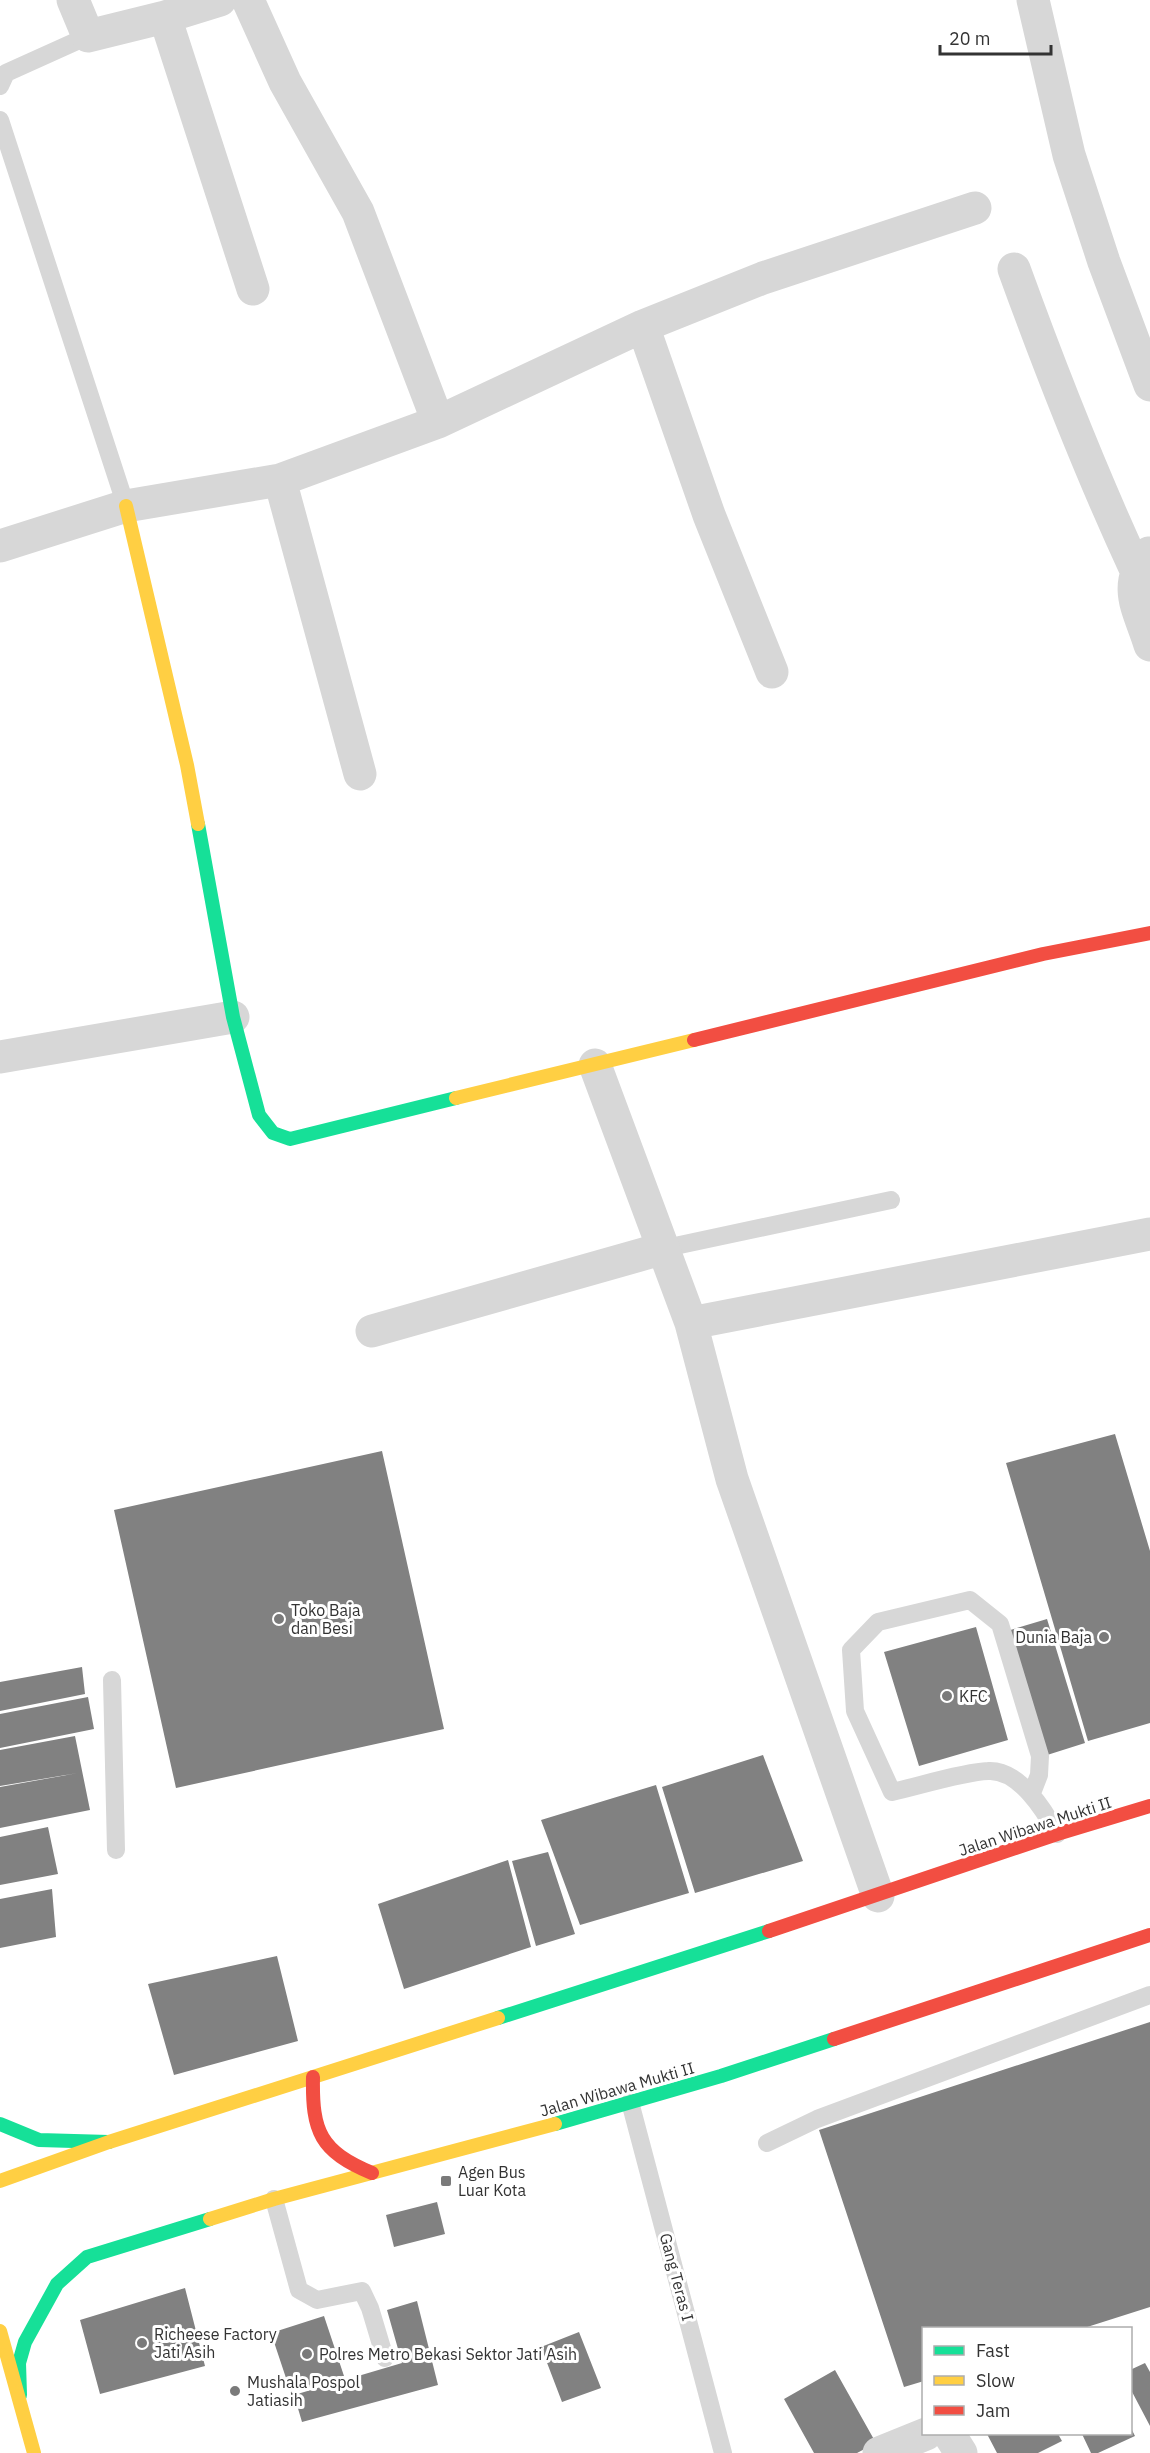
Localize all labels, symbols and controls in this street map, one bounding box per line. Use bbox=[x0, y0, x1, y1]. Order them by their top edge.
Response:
scale bar bbox=[940, 18, 1051, 56]
text: 20 m bbox=[949, 27, 991, 50]
place label: Toko Baja dan Besi bbox=[291, 1600, 361, 1638]
marker: Toko Baja dan Besi bbox=[272, 1612, 286, 1626]
place label: Dunia Baja bbox=[1015, 1627, 1092, 1647]
marker: Dunia Baja bbox=[1097, 1630, 1111, 1644]
place label: KFC bbox=[959, 1686, 988, 1706]
marker: KFC bbox=[940, 1689, 954, 1703]
street label: Jalan Wibawa Mukti II bbox=[956, 1792, 1114, 1860]
street label: Jalan Wibawa Mukti II bbox=[538, 2057, 696, 2121]
place label: Agen Bus Luar Kota bbox=[458, 2162, 526, 2200]
marker: Agen Bus Luar Kota bbox=[439, 2174, 453, 2188]
street label: Gang Teras I bbox=[656, 2231, 698, 2323]
place label: Richeese Factory Jati Asih bbox=[154, 2324, 277, 2362]
legend bbox=[922, 2327, 1132, 2435]
marker: Richeese Factory Jati Asih bbox=[135, 2336, 149, 2350]
text: Fast bbox=[976, 2339, 1010, 2362]
place label: Polres Metro Bekasi Sektor Jati Asih bbox=[319, 2344, 577, 2364]
marker: Polres Metro Bekasi Sektor Jati Asih bbox=[300, 2347, 314, 2361]
text: Slow bbox=[976, 2369, 1015, 2392]
place label: Mushala Pospol Jatiasih bbox=[247, 2372, 360, 2410]
marker: Mushala Pospol Jatiasih bbox=[228, 2384, 242, 2398]
text: Jam bbox=[976, 2399, 1011, 2422]

